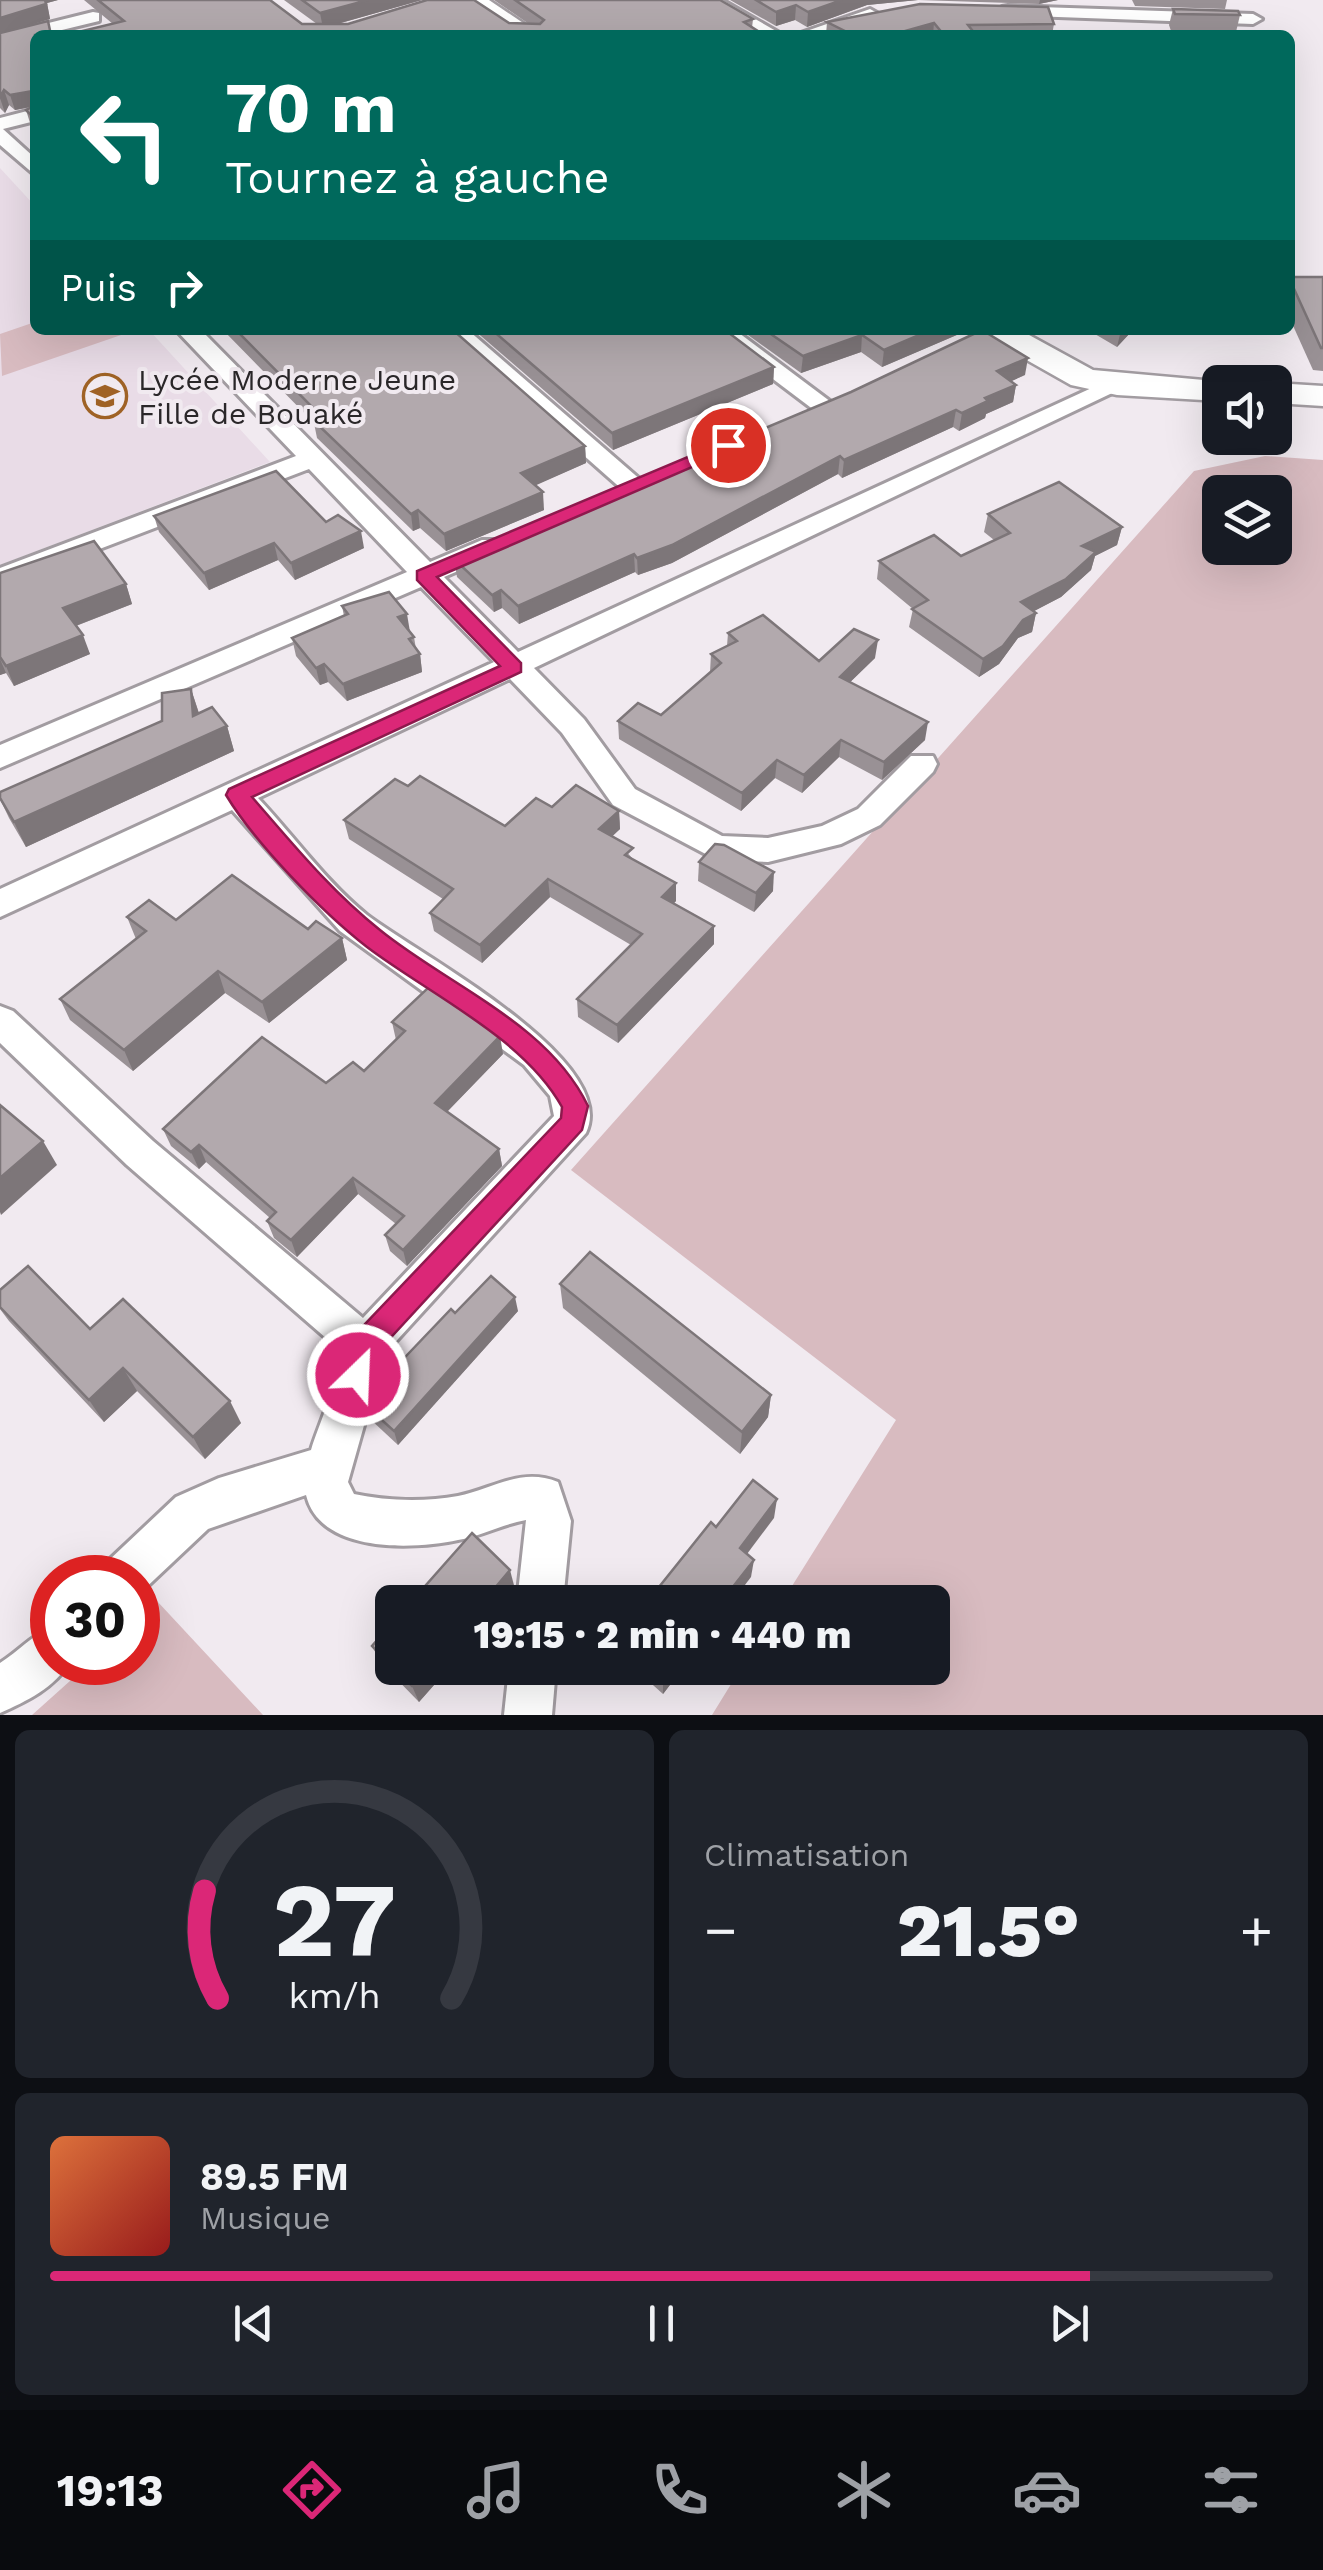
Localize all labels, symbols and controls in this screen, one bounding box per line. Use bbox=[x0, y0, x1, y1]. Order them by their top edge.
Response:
text: 70 m bbox=[225, 67, 397, 149]
icon: left bbox=[60, 70, 190, 200]
text: Tournez à gauche bbox=[225, 151, 610, 204]
icon: right bbox=[157, 260, 212, 315]
text: Puis bbox=[60, 266, 137, 310]
place label: Lycée Moderne Jeune Fille de Bouaké bbox=[138, 362, 456, 431]
map controls bbox=[1202, 365, 1292, 565]
button: sound bbox=[1202, 365, 1292, 455]
school or university icon: Lycée Moderne Jeune Fille de Bouaké bbox=[82, 373, 128, 419]
pin bbox=[686, 403, 771, 488]
icon: arrive bbox=[701, 418, 756, 473]
button: layers bbox=[1202, 475, 1292, 565]
position arrow bbox=[306, 1323, 410, 1427]
speed limit sign: 30 bbox=[30, 1555, 160, 1685]
text: 19:15 · 2 min · 440 m bbox=[474, 1613, 851, 1657]
text: Climatisation bbox=[704, 1836, 909, 1874]
text: 27 bbox=[273, 1859, 396, 1981]
text: 21.5° bbox=[897, 1886, 1080, 1974]
text: − bbox=[704, 1898, 737, 1962]
text: + bbox=[1240, 1898, 1273, 1962]
text: km/h bbox=[288, 1975, 381, 2017]
text: 89.5 FM bbox=[200, 2155, 349, 2199]
text: Musique bbox=[200, 2199, 330, 2237]
icon: previous bbox=[226, 2296, 281, 2351]
icon: pause bbox=[634, 2296, 689, 2351]
icon: next bbox=[1042, 2296, 1097, 2351]
icon: directions bbox=[277, 2455, 347, 2525]
icon: music bbox=[461, 2455, 531, 2525]
icon: phone bbox=[645, 2455, 715, 2525]
icon: climate bbox=[829, 2455, 899, 2525]
icon: car bbox=[1012, 2455, 1082, 2525]
icon: filters bbox=[1196, 2455, 1266, 2525]
text: 19:13 bbox=[57, 2464, 164, 2517]

